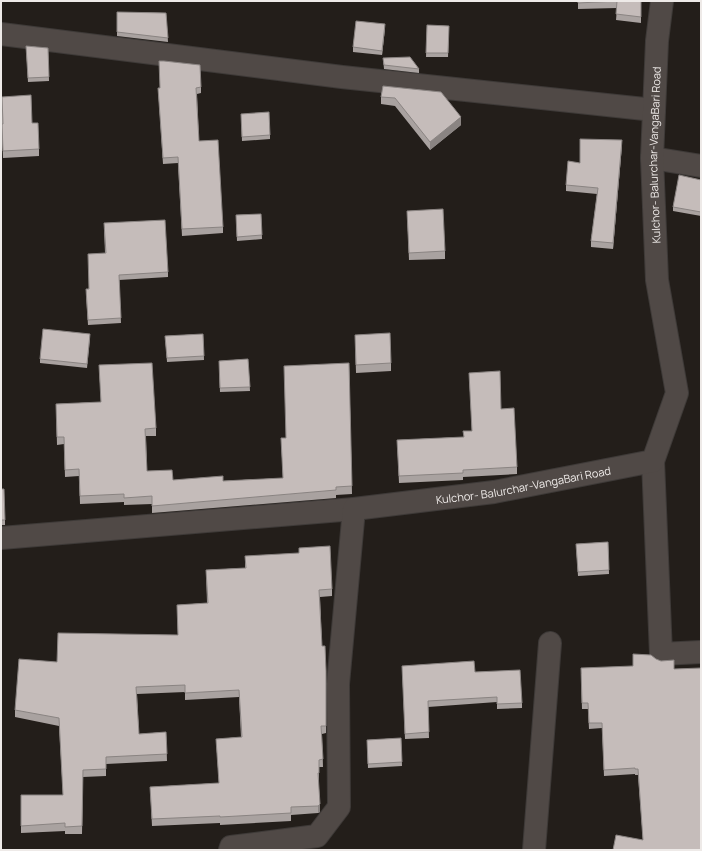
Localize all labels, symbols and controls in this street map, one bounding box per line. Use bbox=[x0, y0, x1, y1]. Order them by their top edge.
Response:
street label: Kulchor- Balurchar-VangaBari Road bbox=[644, 66, 663, 244]
street label: Kulchor- Balurchar-VangaBari Road bbox=[435, 462, 612, 507]

